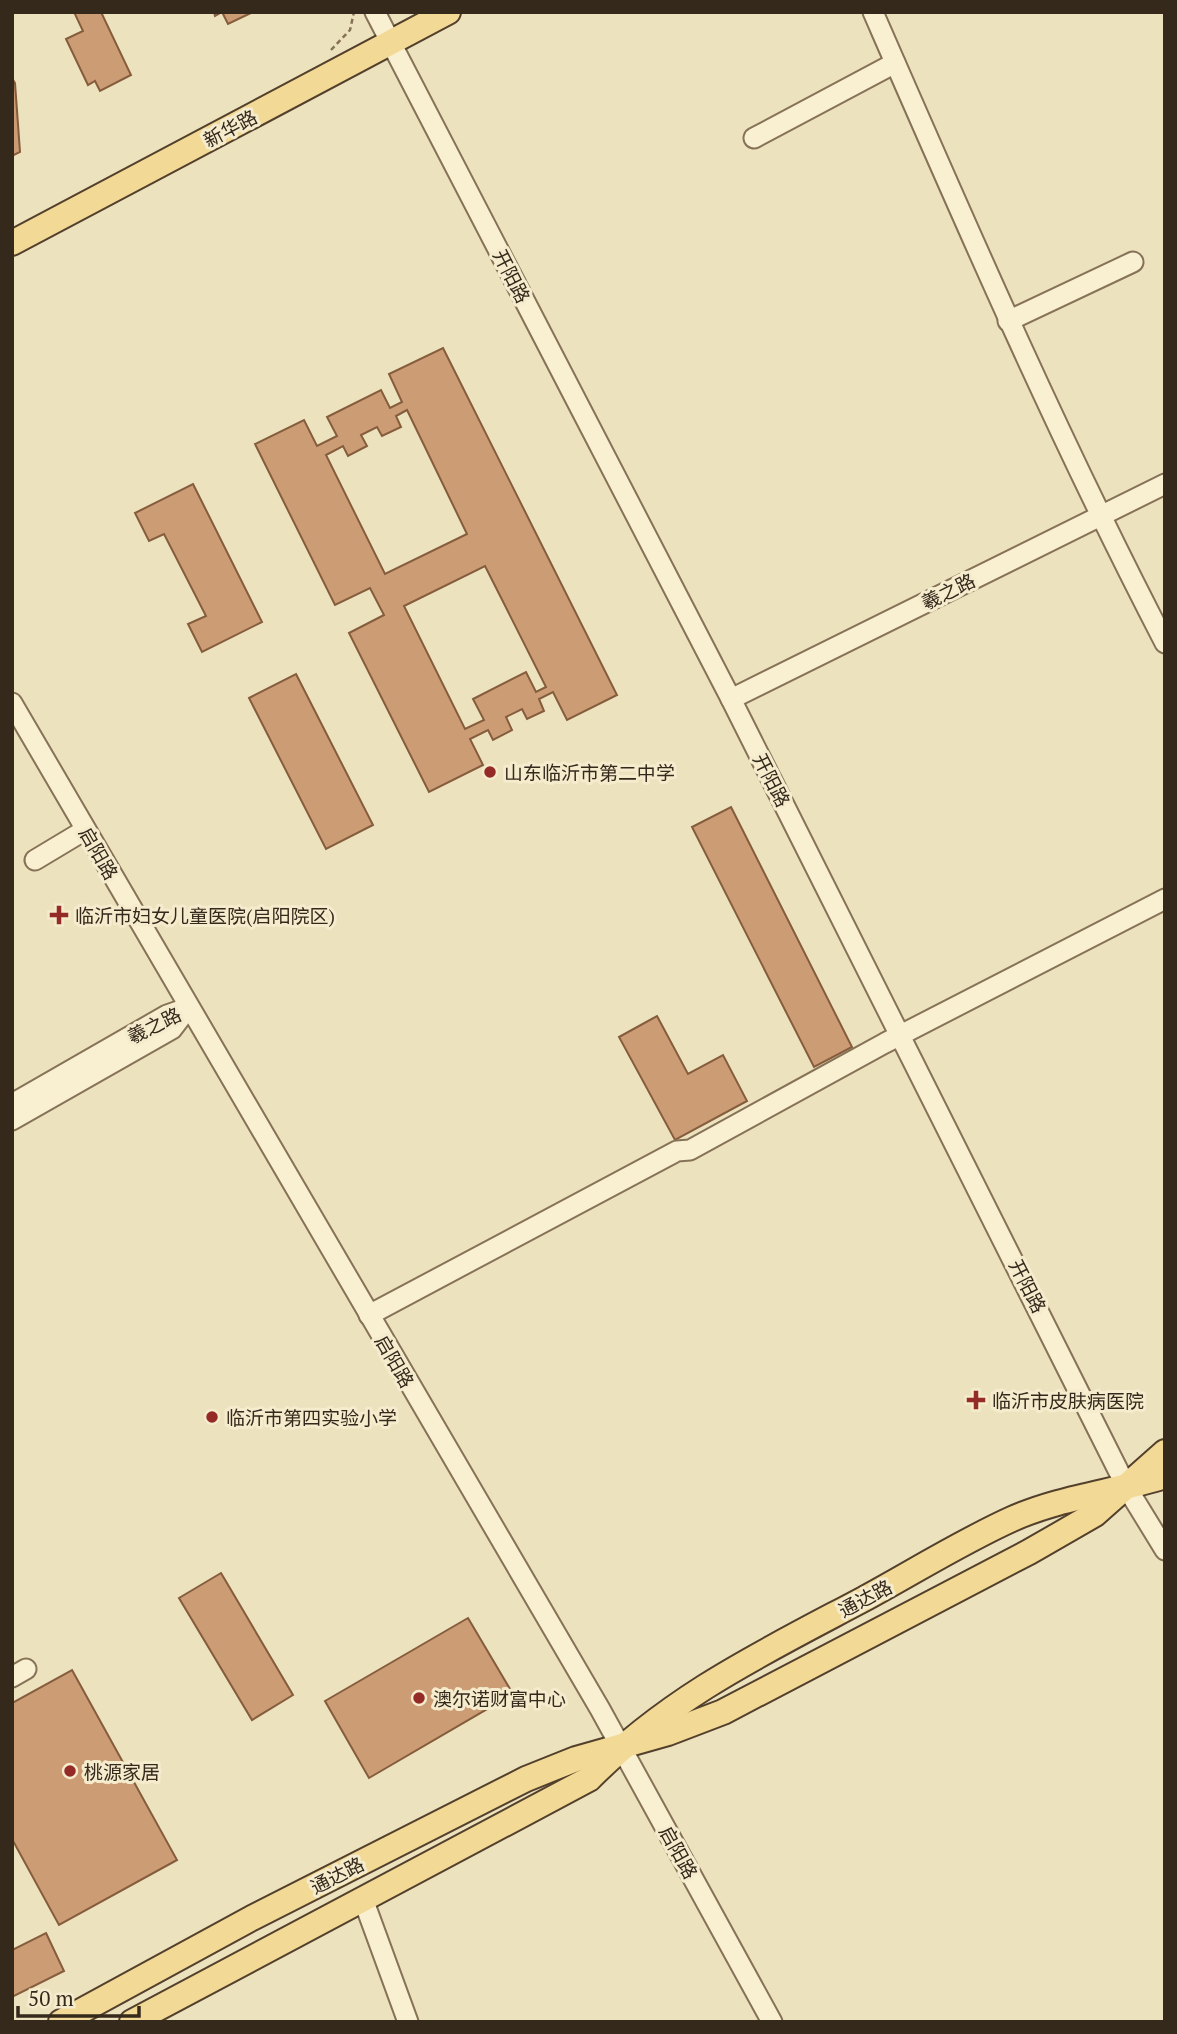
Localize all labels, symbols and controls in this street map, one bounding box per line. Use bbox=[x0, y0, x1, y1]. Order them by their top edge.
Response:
street label: 新华路 bbox=[199, 104, 261, 152]
street label: 开阳路 bbox=[488, 245, 536, 307]
street label: 羲之路 bbox=[917, 567, 979, 615]
street label: 开阳路 bbox=[748, 749, 796, 811]
place label: 山东临沂市第二中学 bbox=[504, 760, 675, 785]
marker: 山东临沂市第二中学 bbox=[482, 764, 498, 780]
street label: 启阳路 bbox=[74, 822, 124, 884]
place label: 临沂市妇女儿童医院(启阳院区) bbox=[75, 903, 335, 928]
marker: 临沂市妇女儿童医院(启阳院区) bbox=[49, 905, 69, 925]
street label: 羲之路 bbox=[123, 1001, 185, 1049]
street label: 开阳路 bbox=[1004, 1255, 1052, 1317]
street label: 启阳路 bbox=[370, 1330, 420, 1392]
place label: 临沂市皮肤病医院 bbox=[992, 1388, 1144, 1413]
marker: 临沂市皮肤病医院 bbox=[966, 1390, 986, 1410]
place label: 临沂市第四实验小学 bbox=[226, 1405, 397, 1430]
marker: 临沂市第四实验小学 bbox=[204, 1409, 220, 1425]
street label: 通达路 bbox=[834, 1574, 896, 1622]
place label: 澳尔诺财富中心 bbox=[433, 1686, 566, 1711]
marker: 澳尔诺财富中心 bbox=[411, 1690, 427, 1706]
place label: 桃源家居 bbox=[84, 1759, 160, 1784]
marker: 桃源家居 bbox=[62, 1763, 78, 1779]
street label: 启阳路 bbox=[654, 1821, 704, 1883]
street label: 通达路 bbox=[306, 1851, 368, 1899]
scale bar bbox=[18, 1974, 138, 2018]
text: 50 m bbox=[28, 1984, 74, 2012]

